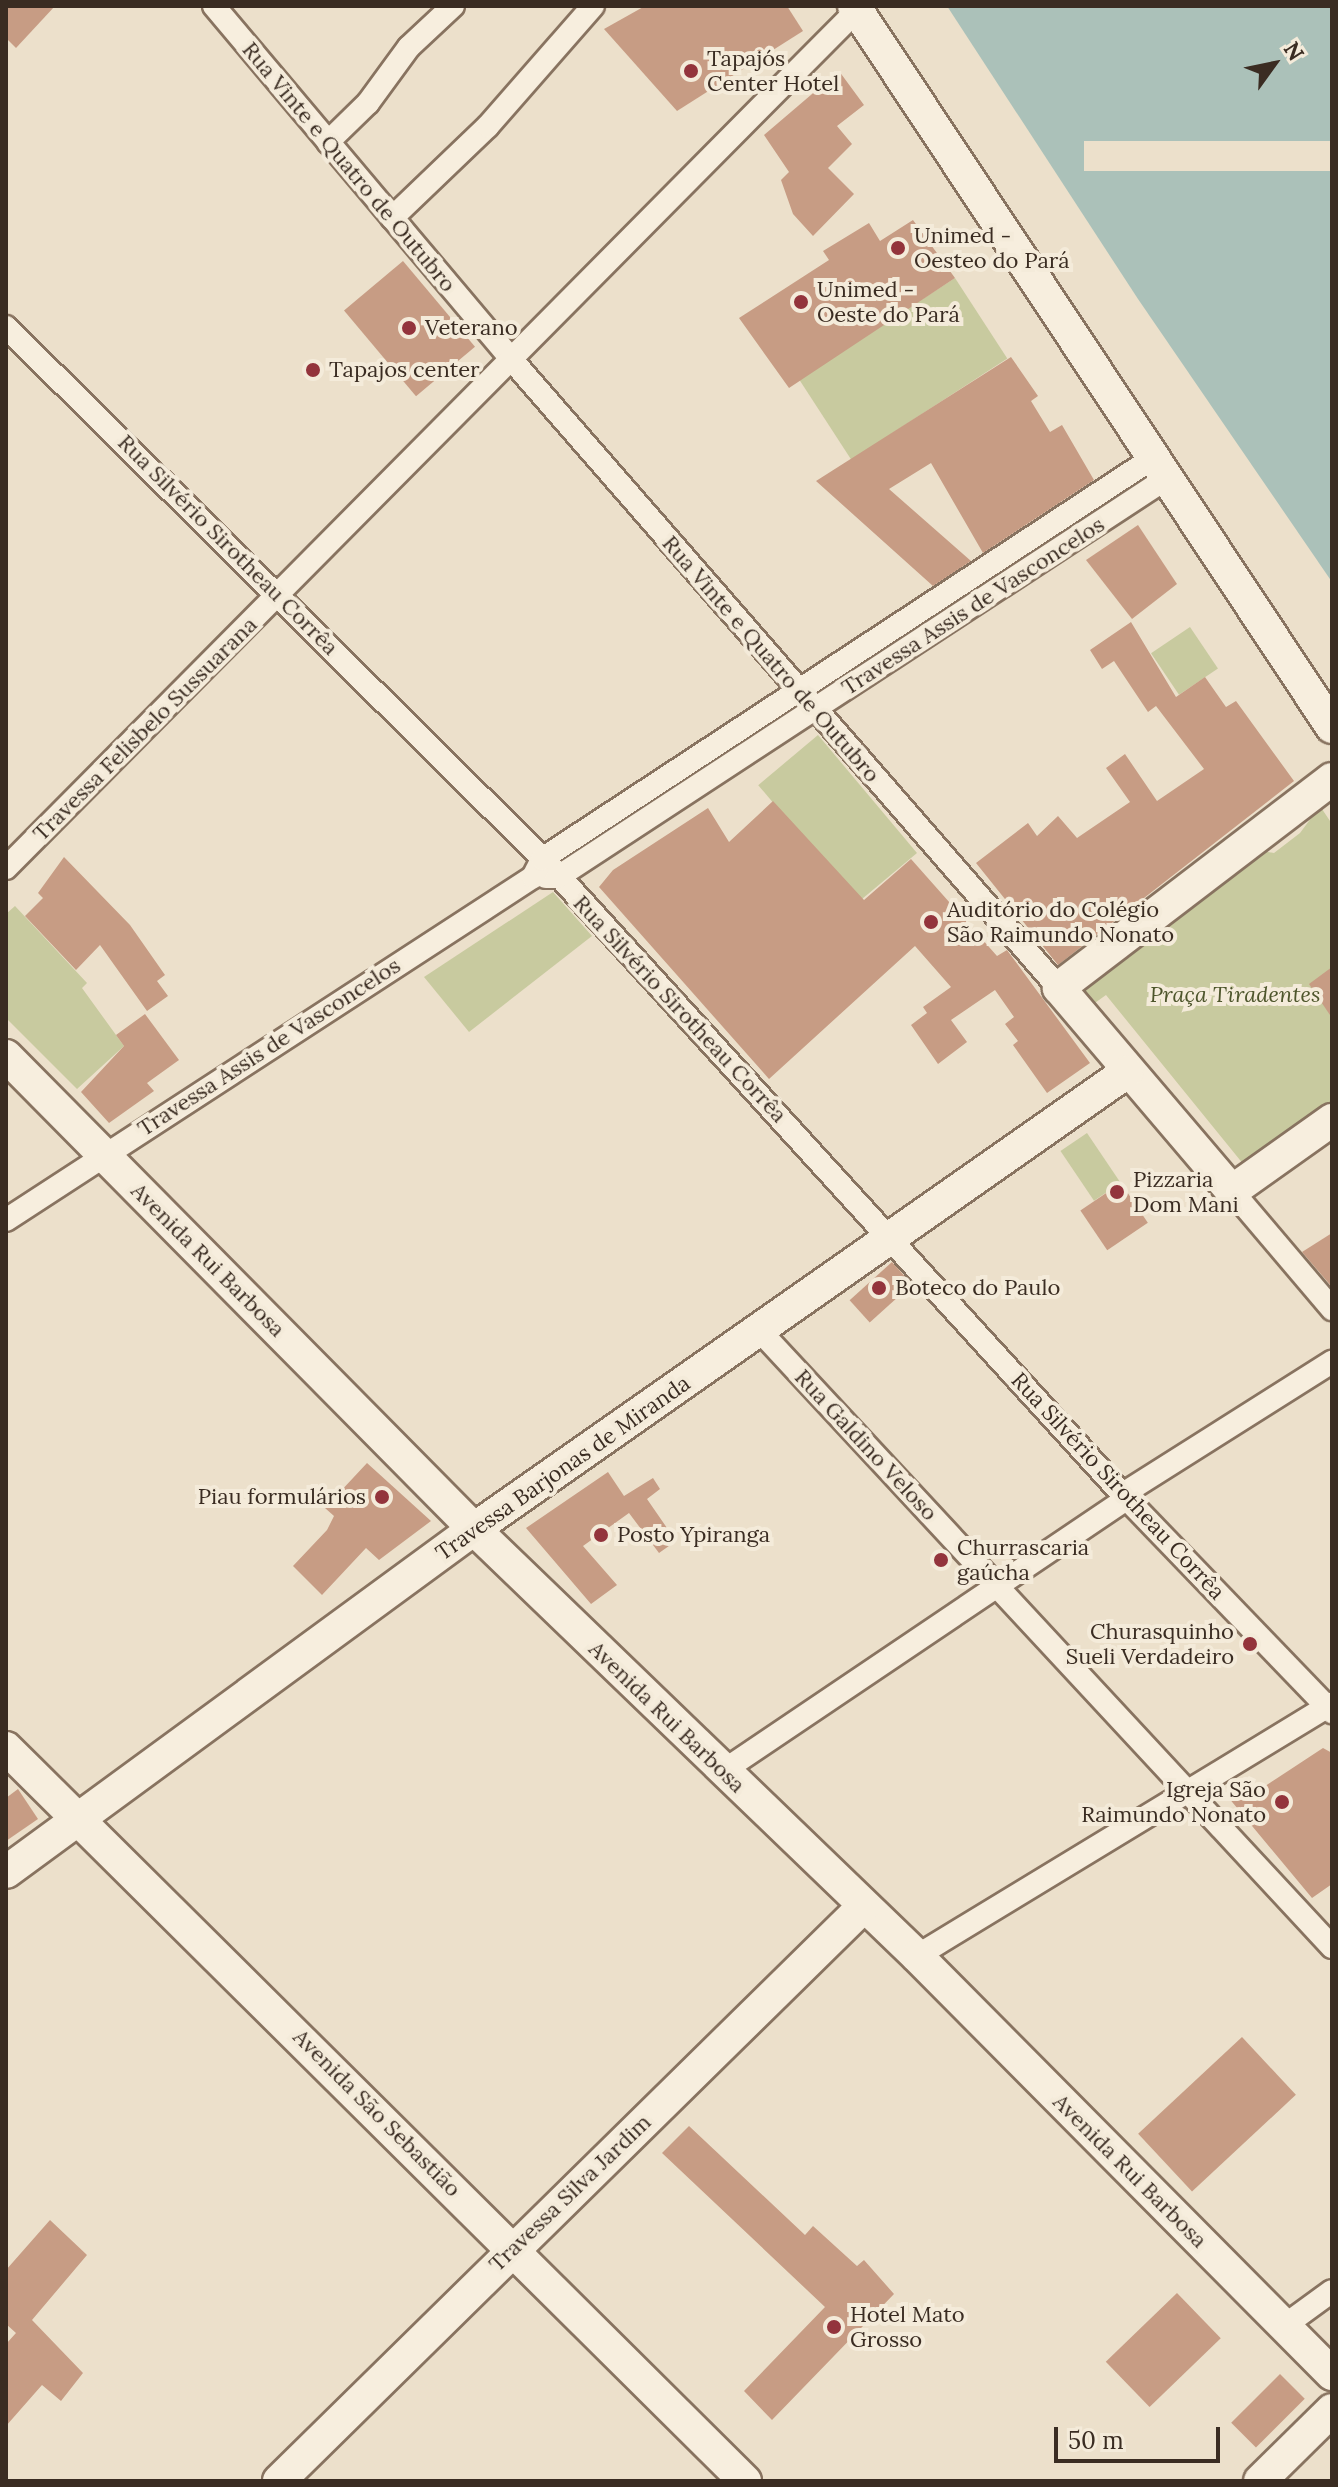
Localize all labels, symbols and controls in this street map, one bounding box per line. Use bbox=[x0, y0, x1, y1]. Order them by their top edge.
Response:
north arrow bbox=[1234, 24, 1314, 104]
text: N bbox=[1278, 36, 1310, 66]
street label: Rua Vinte e Quatro de Outubro bbox=[237, 37, 461, 297]
place label: Tapajós Center Hotel bbox=[707, 45, 839, 96]
marker: Tapajós Center Hotel bbox=[682, 62, 700, 80]
place label: Unimed - Oesteo do Pará bbox=[914, 222, 1070, 274]
marker: Unimed - Oesteo do Pará bbox=[889, 239, 907, 257]
place label: Unimed - Oeste do Pará bbox=[817, 276, 960, 328]
marker: Unimed - Oeste do Pará bbox=[792, 293, 810, 311]
place label: Veterano bbox=[425, 315, 518, 341]
marker: Veterano bbox=[400, 319, 418, 337]
place label: Tapajos center bbox=[329, 357, 480, 383]
marker: Tapajos center bbox=[304, 361, 322, 379]
street label: Rua Silvério Sirotheau Corrêa bbox=[112, 429, 344, 661]
street label: Travessa Assis de Vasconcelos bbox=[837, 511, 1109, 701]
street label: Rua Vinte e Quatro de Outubro bbox=[657, 530, 885, 788]
street label: Travessa Felisbelo Sussuarana bbox=[28, 612, 262, 846]
street label: Rua Silvério Sirotheau Corrêa bbox=[568, 890, 792, 1128]
place label: Auditório do Colégio São Raimundo Nonato bbox=[947, 896, 1174, 948]
marker: Auditório do Colégio São Raimundo Nonato bbox=[922, 913, 940, 931]
street label: Travessa Assis de Vasconcelos bbox=[133, 952, 405, 1142]
park label: Praça Tiradentes bbox=[1150, 982, 1320, 1008]
place label: Pizzaria Dom Mani bbox=[1133, 1166, 1239, 1218]
street label: Avenida Rui Barbosa bbox=[126, 1178, 290, 1342]
marker: Pizzaria Dom Mani bbox=[1108, 1183, 1126, 1201]
place label: Boteco do Paulo bbox=[895, 1275, 1060, 1301]
marker: Boteco do Paulo bbox=[870, 1279, 888, 1297]
street label: Rua Galdino Veloso bbox=[789, 1364, 943, 1526]
street label: Rua Silvério Sirotheau Corrêa bbox=[1006, 1367, 1230, 1605]
street label: Travessa Barjonas de Miranda bbox=[431, 1370, 695, 1566]
place label: Piau formulários bbox=[198, 1484, 366, 1510]
marker: Piau formulários bbox=[373, 1488, 391, 1506]
place label: Posto Ypiranga bbox=[617, 1522, 770, 1548]
marker: Posto Ypiranga bbox=[592, 1526, 610, 1544]
place label: Churrascaria gaúcha bbox=[957, 1534, 1089, 1586]
marker: Churrascaria gaúcha bbox=[932, 1551, 950, 1569]
place label: Churasquinho Sueli Verdadeiro bbox=[1066, 1618, 1234, 1670]
marker: Churasquinho Sueli Verdadeiro bbox=[1241, 1635, 1259, 1653]
street label: Avenida Rui Barbosa bbox=[583, 1636, 751, 1798]
place label: Igreja São Raimundo Nonato bbox=[1081, 1776, 1266, 1828]
marker: Igreja São Raimundo Nonato bbox=[1273, 1793, 1291, 1811]
street label: Avenida São Sebastião bbox=[288, 2024, 466, 2202]
street label: Avenida Rui Barbosa bbox=[1048, 2089, 1212, 2253]
street label: Travessa Silva Jardim bbox=[484, 2109, 656, 2277]
place label: Hotel Mato Grosso bbox=[850, 2301, 965, 2352]
marker: Hotel Mato Grosso bbox=[825, 2318, 843, 2336]
scale bar bbox=[1058, 2411, 1224, 2461]
text: 50 m bbox=[1068, 2425, 1124, 2456]

